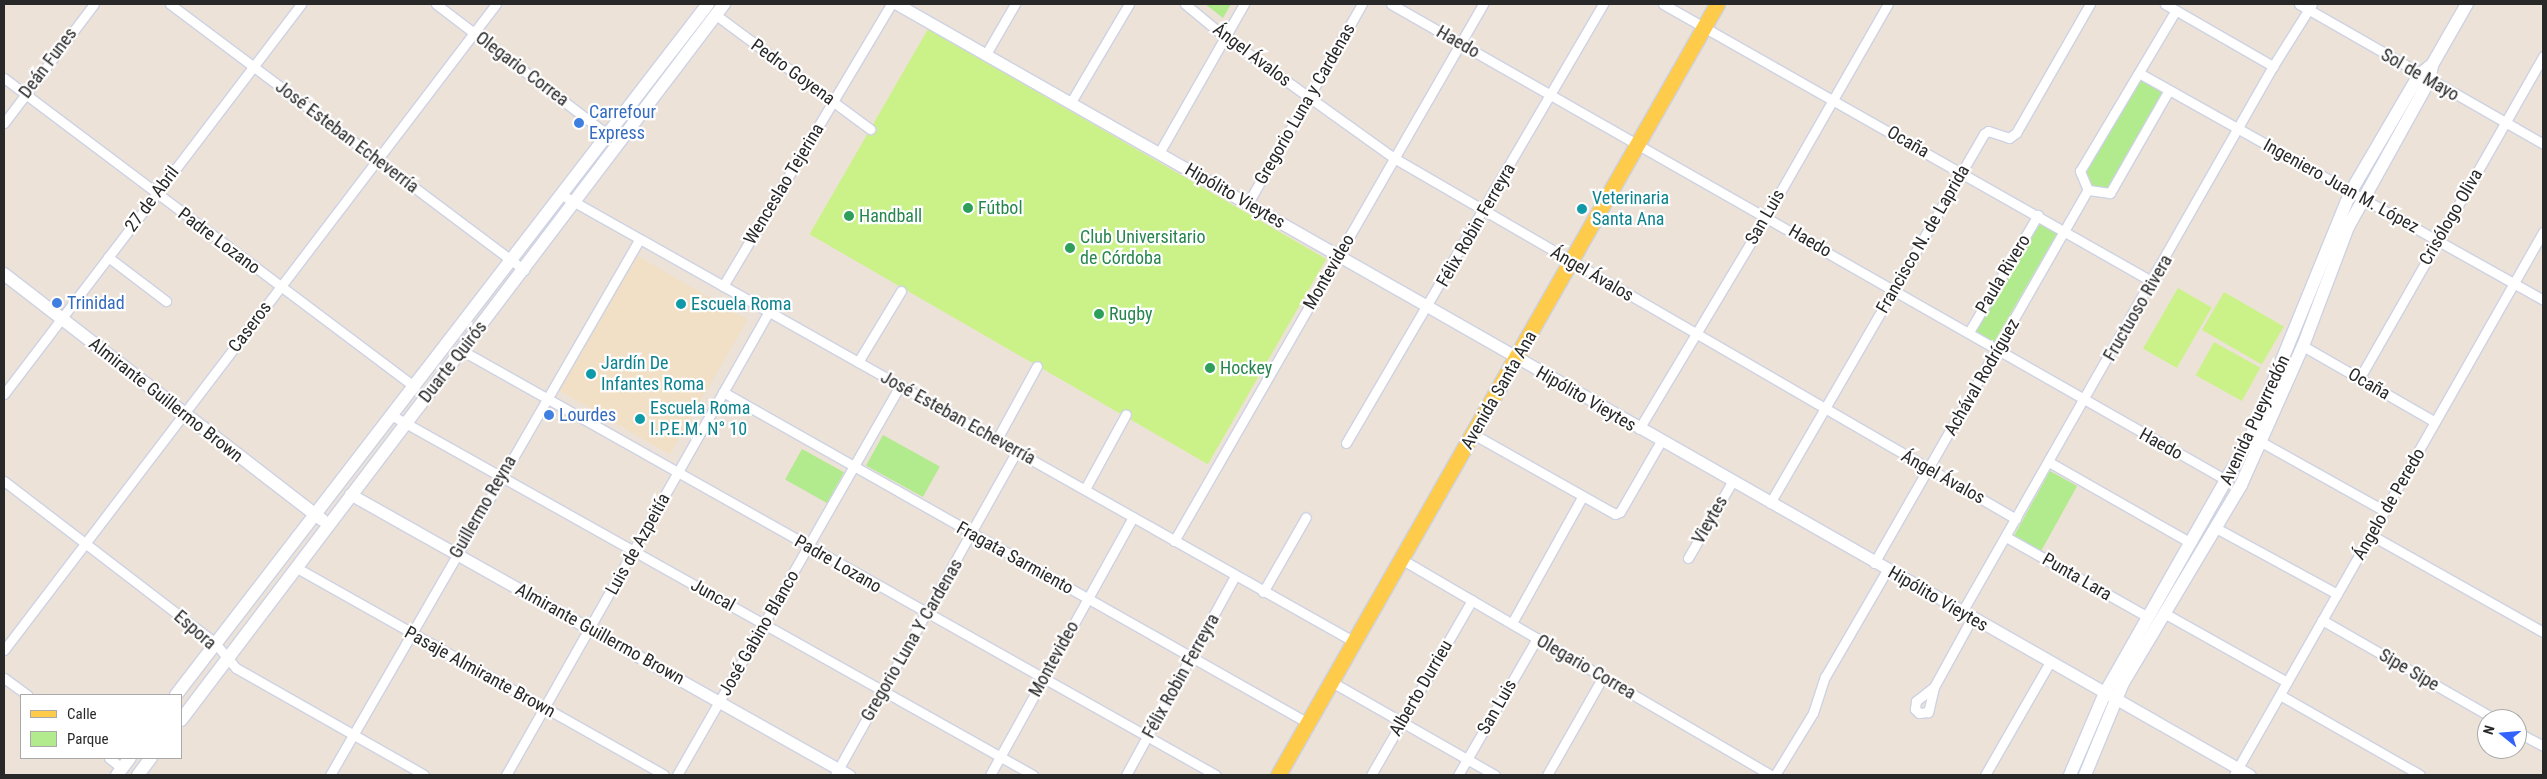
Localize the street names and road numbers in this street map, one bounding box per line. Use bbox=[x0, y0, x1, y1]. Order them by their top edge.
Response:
street label: Ángel Ávalos bbox=[1209, 19, 1295, 91]
street label: Gregorio Luna y Cardenas bbox=[1250, 20, 1360, 188]
street label: Haedo bbox=[1433, 21, 1483, 63]
street label: Deán Funes bbox=[14, 23, 82, 103]
street label: Olegario Correa bbox=[471, 27, 573, 111]
street label: Pedro Goyena bbox=[747, 34, 839, 110]
street label: Sol de Mayo bbox=[2377, 44, 2463, 106]
street label: José Esteban Echeverría bbox=[271, 76, 423, 198]
street label: Wenceslao Tejerina bbox=[739, 119, 829, 249]
street label: Ocaña bbox=[1883, 121, 1933, 163]
street label: Ingeniero Juan M. López bbox=[2259, 134, 2423, 238]
street label: Hipólito Vieytes bbox=[1181, 159, 1289, 233]
street label: Félix Robin Ferreyra bbox=[1432, 159, 1520, 291]
street label: Francisco N. de Laprida bbox=[1872, 161, 1974, 317]
street label: 27 de Abril bbox=[120, 162, 184, 236]
street label: Crisólogo Oliva bbox=[2415, 165, 2487, 269]
street label: San Luis bbox=[1741, 186, 1789, 248]
street label: Padre Lozano bbox=[174, 203, 264, 279]
street label: Haedo bbox=[1785, 220, 1835, 262]
street label: Montevideo bbox=[1299, 231, 1359, 313]
street label: Paula Rivero bbox=[1971, 231, 2035, 317]
street label: Ángel Ávalos bbox=[1547, 242, 1637, 306]
street label: Fructuoso Rivera bbox=[2099, 251, 2177, 365]
street label: Caseros bbox=[224, 297, 276, 357]
street label: Achával Rodríguez bbox=[1940, 315, 2024, 439]
street label: Duarte Quirós bbox=[414, 317, 492, 407]
street label: Avenida Santa Ana bbox=[1456, 327, 1542, 453]
street label: Almirante Guillermo Brown bbox=[85, 333, 247, 467]
street label: Avenida Pueyrredón bbox=[2215, 352, 2295, 488]
street label: Hipólito Vieytes bbox=[1532, 362, 1640, 436]
street label: Ocaña bbox=[2344, 363, 2394, 405]
street label: José Esteban Echeverría bbox=[877, 366, 1039, 470]
street label: Haedo bbox=[2136, 423, 2186, 465]
street label: Ángelo de Peredo bbox=[2348, 444, 2430, 564]
street label: Ángel Ávalos bbox=[1897, 445, 1989, 509]
street label: Guillermo Reyna bbox=[445, 452, 521, 562]
street label: Luis de Azpeitía bbox=[601, 489, 675, 599]
street label: Vieytes bbox=[1688, 492, 1732, 548]
street label: Fragata Sarmiento bbox=[953, 517, 1077, 599]
street label: Padre Lozano bbox=[791, 530, 885, 598]
street label: Punta Lara bbox=[2039, 549, 2115, 605]
street label: Gregorio Luna Y Cardenas bbox=[857, 555, 967, 725]
street label: Hipólito Vieytes bbox=[1884, 562, 1992, 636]
street label: José Gabino Blanco bbox=[714, 566, 804, 700]
street label: Juncal bbox=[687, 574, 739, 616]
street label: Almirante Guillermo Brown bbox=[512, 579, 688, 689]
street label: Espora bbox=[169, 606, 221, 654]
street label: Félix Robin Ferreyra bbox=[1138, 610, 1224, 742]
street label: Montevideo bbox=[1024, 617, 1084, 701]
street label: Pasaje Almirante Brown bbox=[401, 622, 559, 722]
street label: Olegario Correa bbox=[1533, 630, 1639, 704]
street label: Alberto Durrieu bbox=[1385, 636, 1457, 740]
street label: Sipe Sipe bbox=[2375, 644, 2443, 696]
street label: San Luis bbox=[1473, 676, 1521, 738]

